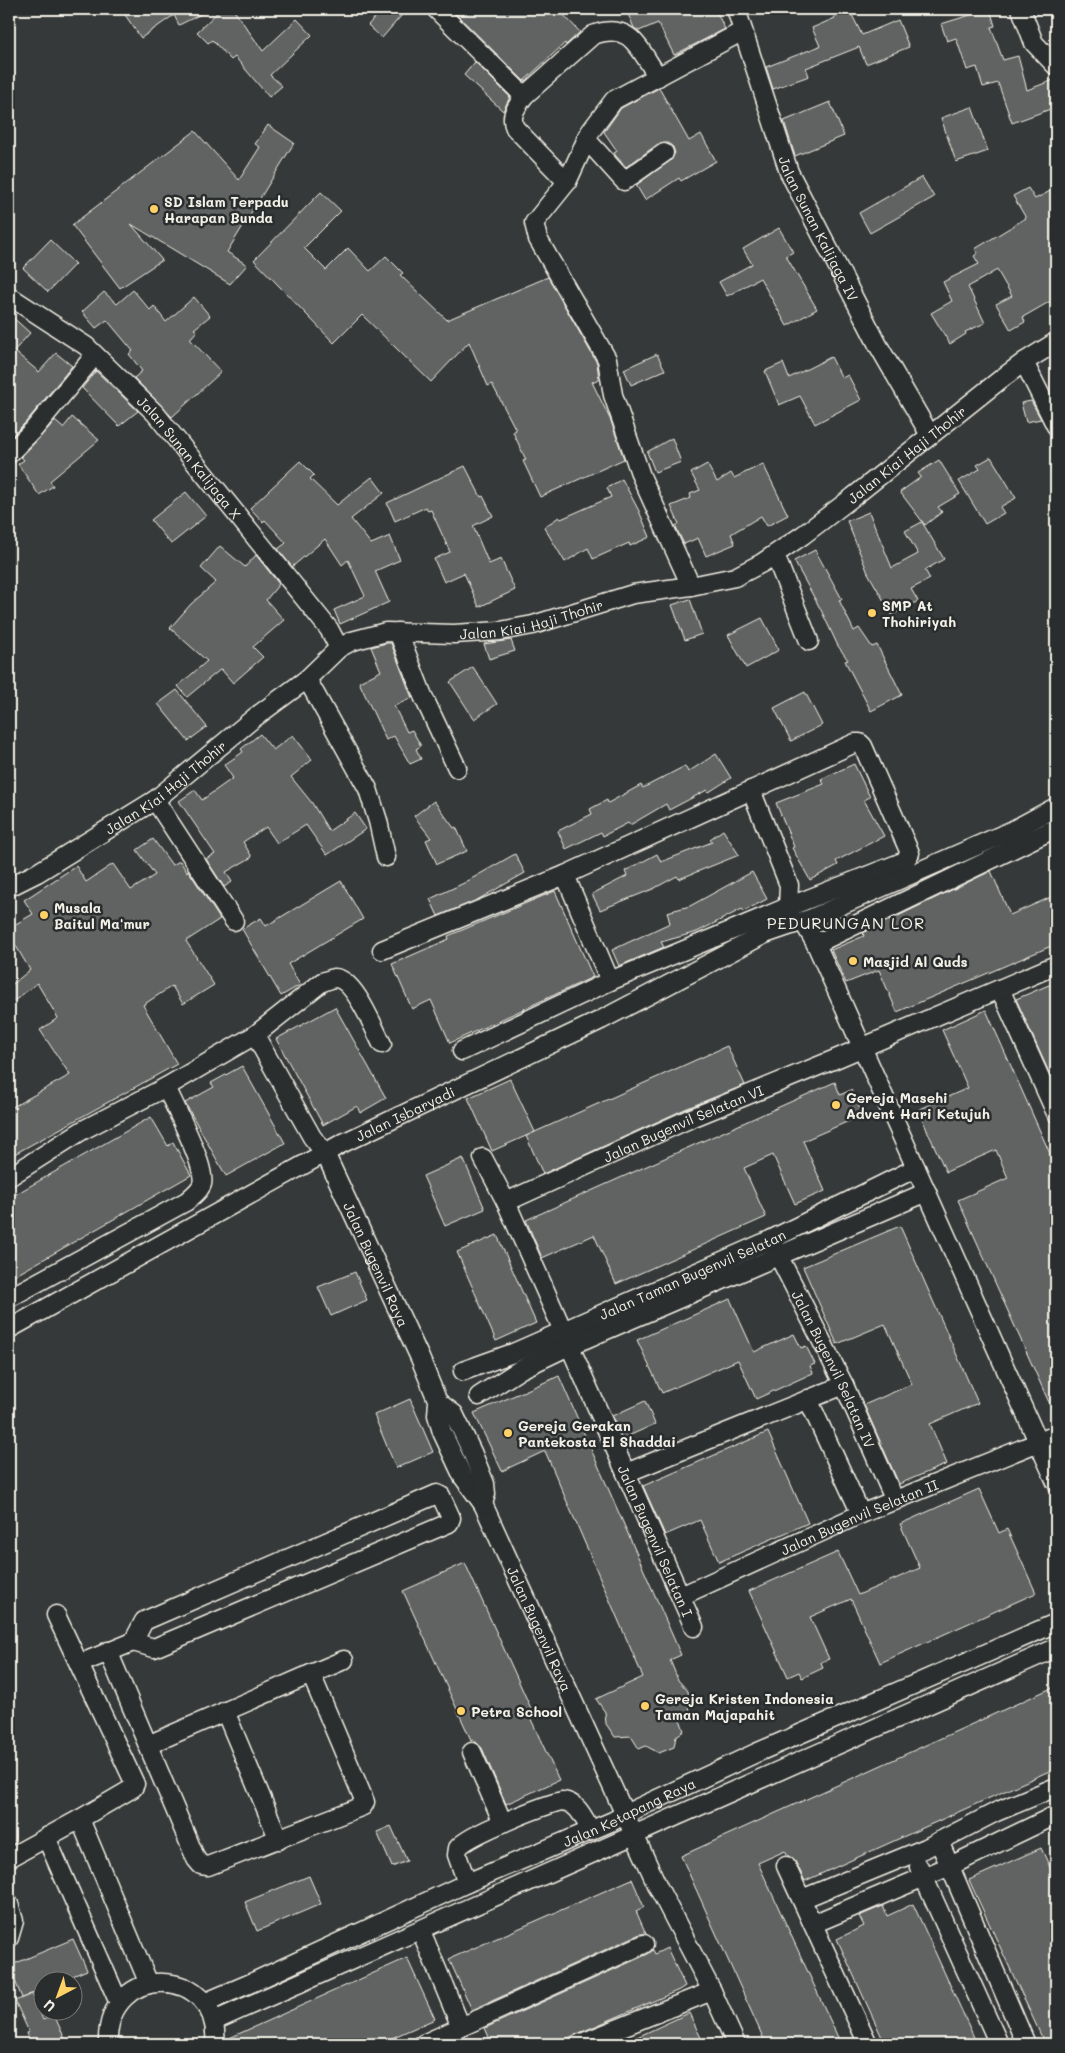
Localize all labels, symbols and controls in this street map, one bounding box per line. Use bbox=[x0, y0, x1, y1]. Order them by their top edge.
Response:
street label: Jalan Sunan Kalijaga IV bbox=[775, 153, 863, 304]
place label: SD Islam Terpadu Harapan Bunda bbox=[164, 192, 289, 227]
marker: SD Islam Terpadu Harapan Bunda bbox=[148, 203, 160, 215]
street label: Jalan Sunan Kalijaga X bbox=[133, 391, 246, 523]
street label: Jalan Kiai Haji Thohir bbox=[843, 401, 970, 508]
street label: Jalan Kiai Haji Thohir bbox=[459, 594, 605, 643]
place label: SMP At Thohiriyah bbox=[882, 596, 956, 631]
marker: SMP At Thohiriyah bbox=[866, 607, 878, 619]
street label: Jalan Kiai Haji Thohir bbox=[101, 736, 230, 838]
place label: Musala Baitul Ma'mur bbox=[54, 898, 150, 933]
marker: Musala Baitul Ma'mur bbox=[38, 909, 50, 921]
district label: PEDURUNGAN LOR bbox=[767, 912, 925, 933]
place label: Masjid Al Quds bbox=[863, 952, 968, 971]
marker: Masjid Al Quds bbox=[847, 955, 859, 967]
street label: Jalan Bugenvil Selatan VI bbox=[600, 1080, 766, 1166]
street label: Jalan Isbaryadi bbox=[352, 1082, 458, 1145]
place label: Gereja Masehi Advent Hari Ketujuh bbox=[846, 1088, 990, 1123]
marker: Gereja Masehi Advent Hari Ketujuh bbox=[830, 1099, 842, 1111]
street label: Jalan Bugenvil Raya bbox=[339, 1199, 414, 1330]
street label: Jalan Taman Bugenvil Selatan bbox=[596, 1224, 789, 1323]
street label: Jalan Bugenvil Selatan IV bbox=[788, 1287, 880, 1451]
place label: Gereja Gerakan Pantekosta El Shaddai bbox=[518, 1416, 676, 1451]
marker: Gereja Gerakan Pantekosta El Shaddai bbox=[502, 1427, 514, 1439]
street label: Jalan Bugenvil Selatan I bbox=[614, 1462, 698, 1619]
street label: Jalan Bugenvil Selatan II bbox=[777, 1474, 941, 1559]
street label: Jalan Bugenvil Raya bbox=[503, 1563, 577, 1694]
place label: Gereja Kristen Indonesia Taman Majapahit bbox=[655, 1689, 834, 1724]
marker: Gereja Kristen Indonesia Taman Majapahit bbox=[639, 1700, 651, 1712]
place label: Petra School bbox=[471, 1702, 562, 1721]
marker: Petra School bbox=[455, 1705, 467, 1717]
street label: Jalan Ketapang Raya bbox=[560, 1773, 698, 1851]
north arrow bbox=[32, 1970, 82, 2020]
text: U bbox=[39, 1996, 59, 2017]

